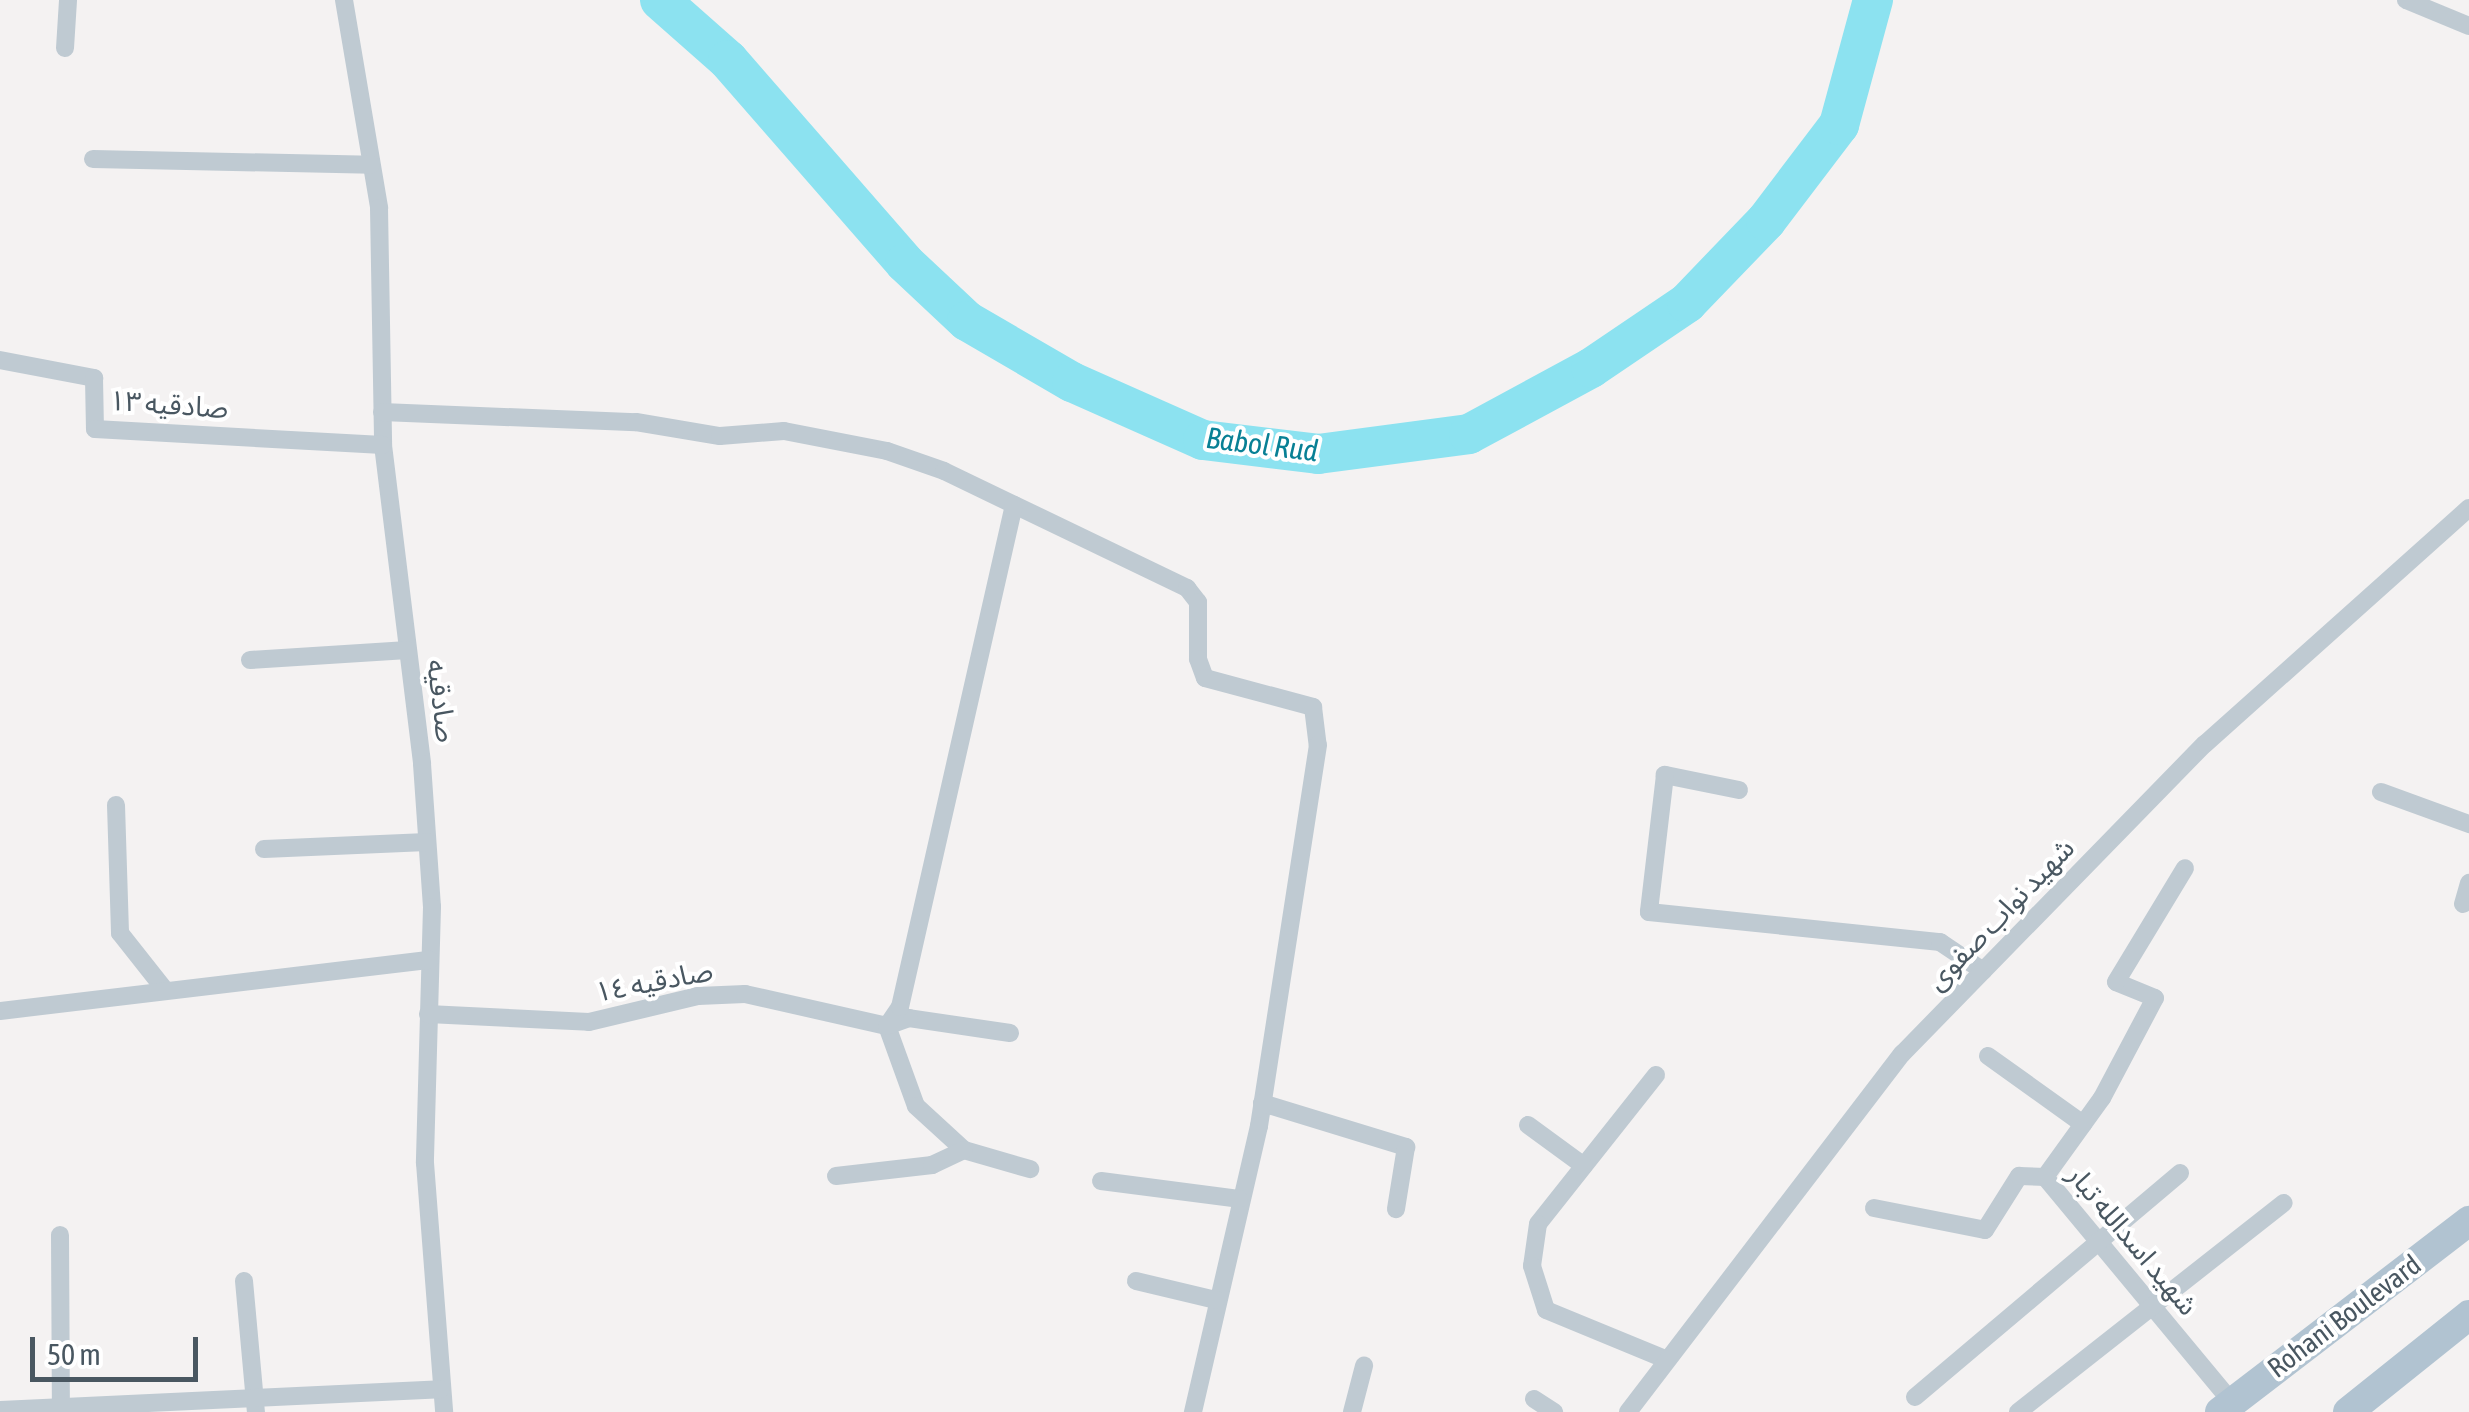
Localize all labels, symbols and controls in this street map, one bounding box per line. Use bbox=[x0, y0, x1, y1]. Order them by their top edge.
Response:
street label: صادقیه ۱۳ bbox=[108, 383, 230, 425]
water label: Babol Rud bbox=[1204, 419, 1320, 469]
street label: صادقیه bbox=[420, 658, 464, 744]
street label: شهید نواب صفوی bbox=[1919, 831, 2081, 997]
street label: صادقيه ١٤ bbox=[592, 953, 716, 1009]
street label: شهید اسدالله تبار bbox=[2061, 1158, 2205, 1322]
street label: Rohani Boulevard bbox=[2261, 1248, 2427, 1384]
scale bar bbox=[35, 1317, 202, 1379]
text: 50 m bbox=[47, 1337, 101, 1371]

